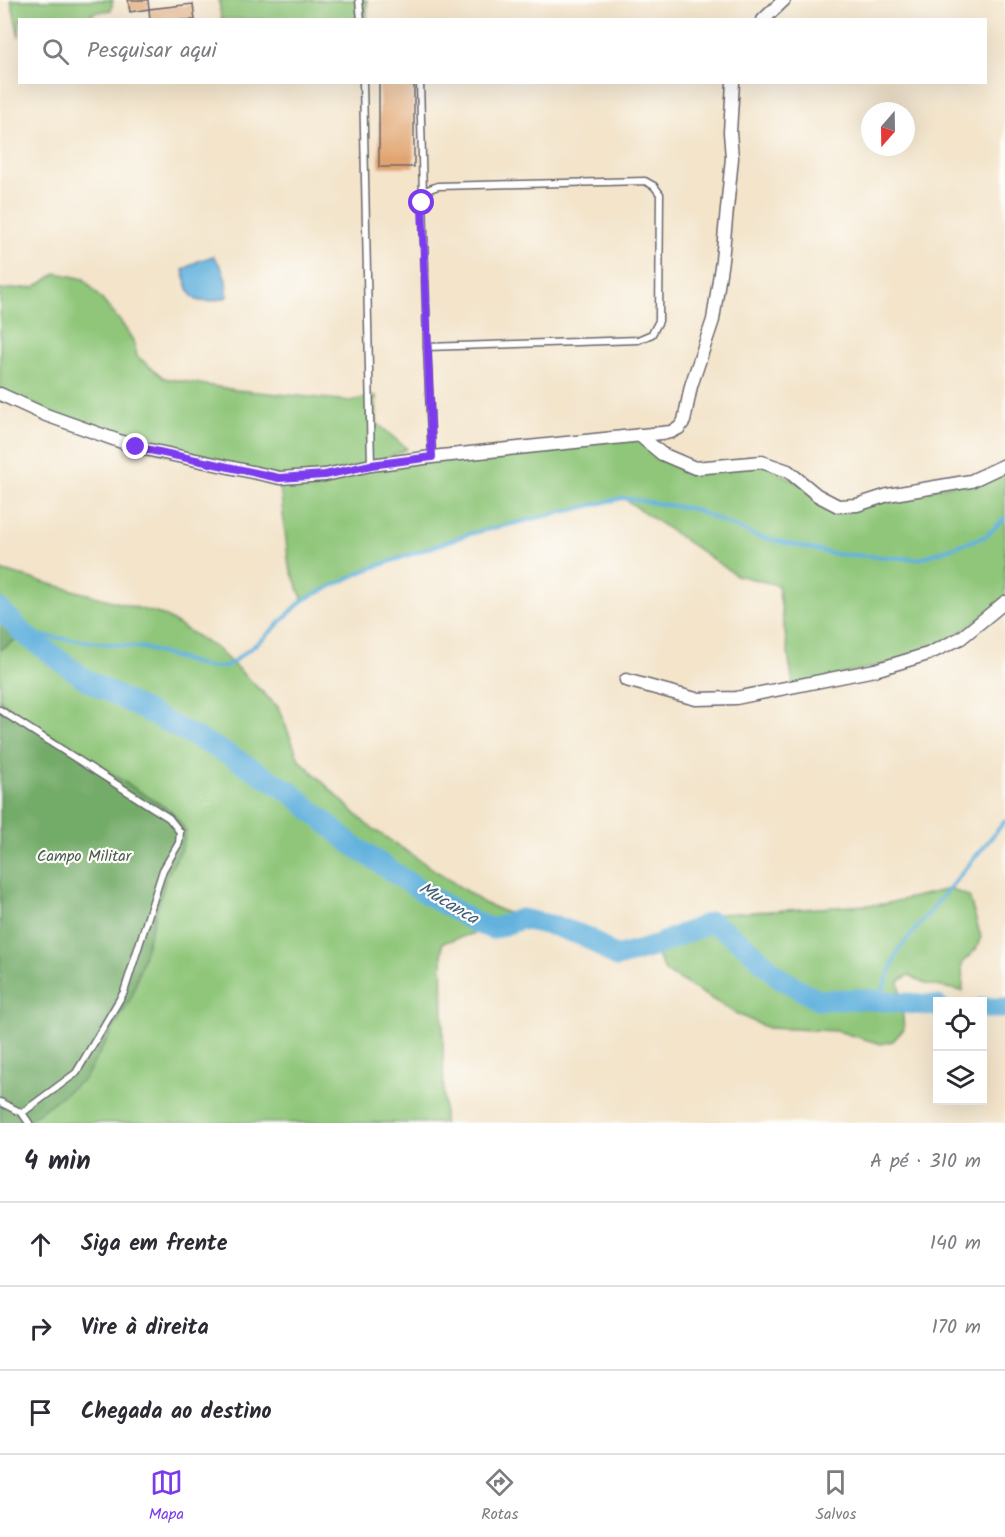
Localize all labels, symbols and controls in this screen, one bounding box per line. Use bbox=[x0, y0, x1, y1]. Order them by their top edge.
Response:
search box bbox=[18, 18, 987, 84]
text: Pesquisar aqui bbox=[87, 34, 217, 69]
icon: search bbox=[39, 35, 72, 68]
north arrow bbox=[861, 102, 915, 156]
route start bbox=[408, 189, 434, 215]
route end bbox=[122, 433, 148, 459]
park label: Campo Militar bbox=[37, 844, 133, 869]
water label: Mucanca bbox=[413, 875, 485, 934]
map controls bbox=[933, 997, 987, 1105]
button: locate bbox=[933, 997, 987, 1051]
button: layers bbox=[933, 1051, 987, 1105]
text: 4 min bbox=[24, 1141, 91, 1183]
text: A pé · 310 m bbox=[870, 1146, 981, 1178]
text: Siga em frente bbox=[81, 1227, 227, 1262]
icon: ahead bbox=[24, 1228, 57, 1261]
text: 140 m bbox=[930, 1228, 981, 1260]
text: Vire à direita bbox=[81, 1311, 209, 1346]
icon: right bbox=[24, 1312, 57, 1345]
text: 170 m bbox=[932, 1312, 981, 1344]
text: Chegada ao destino bbox=[81, 1395, 272, 1430]
icon: arrive bbox=[24, 1396, 57, 1429]
tab: Mapa bbox=[149, 1466, 184, 1527]
tab: Rotas bbox=[481, 1466, 518, 1527]
tab: Salvos bbox=[816, 1466, 856, 1527]

